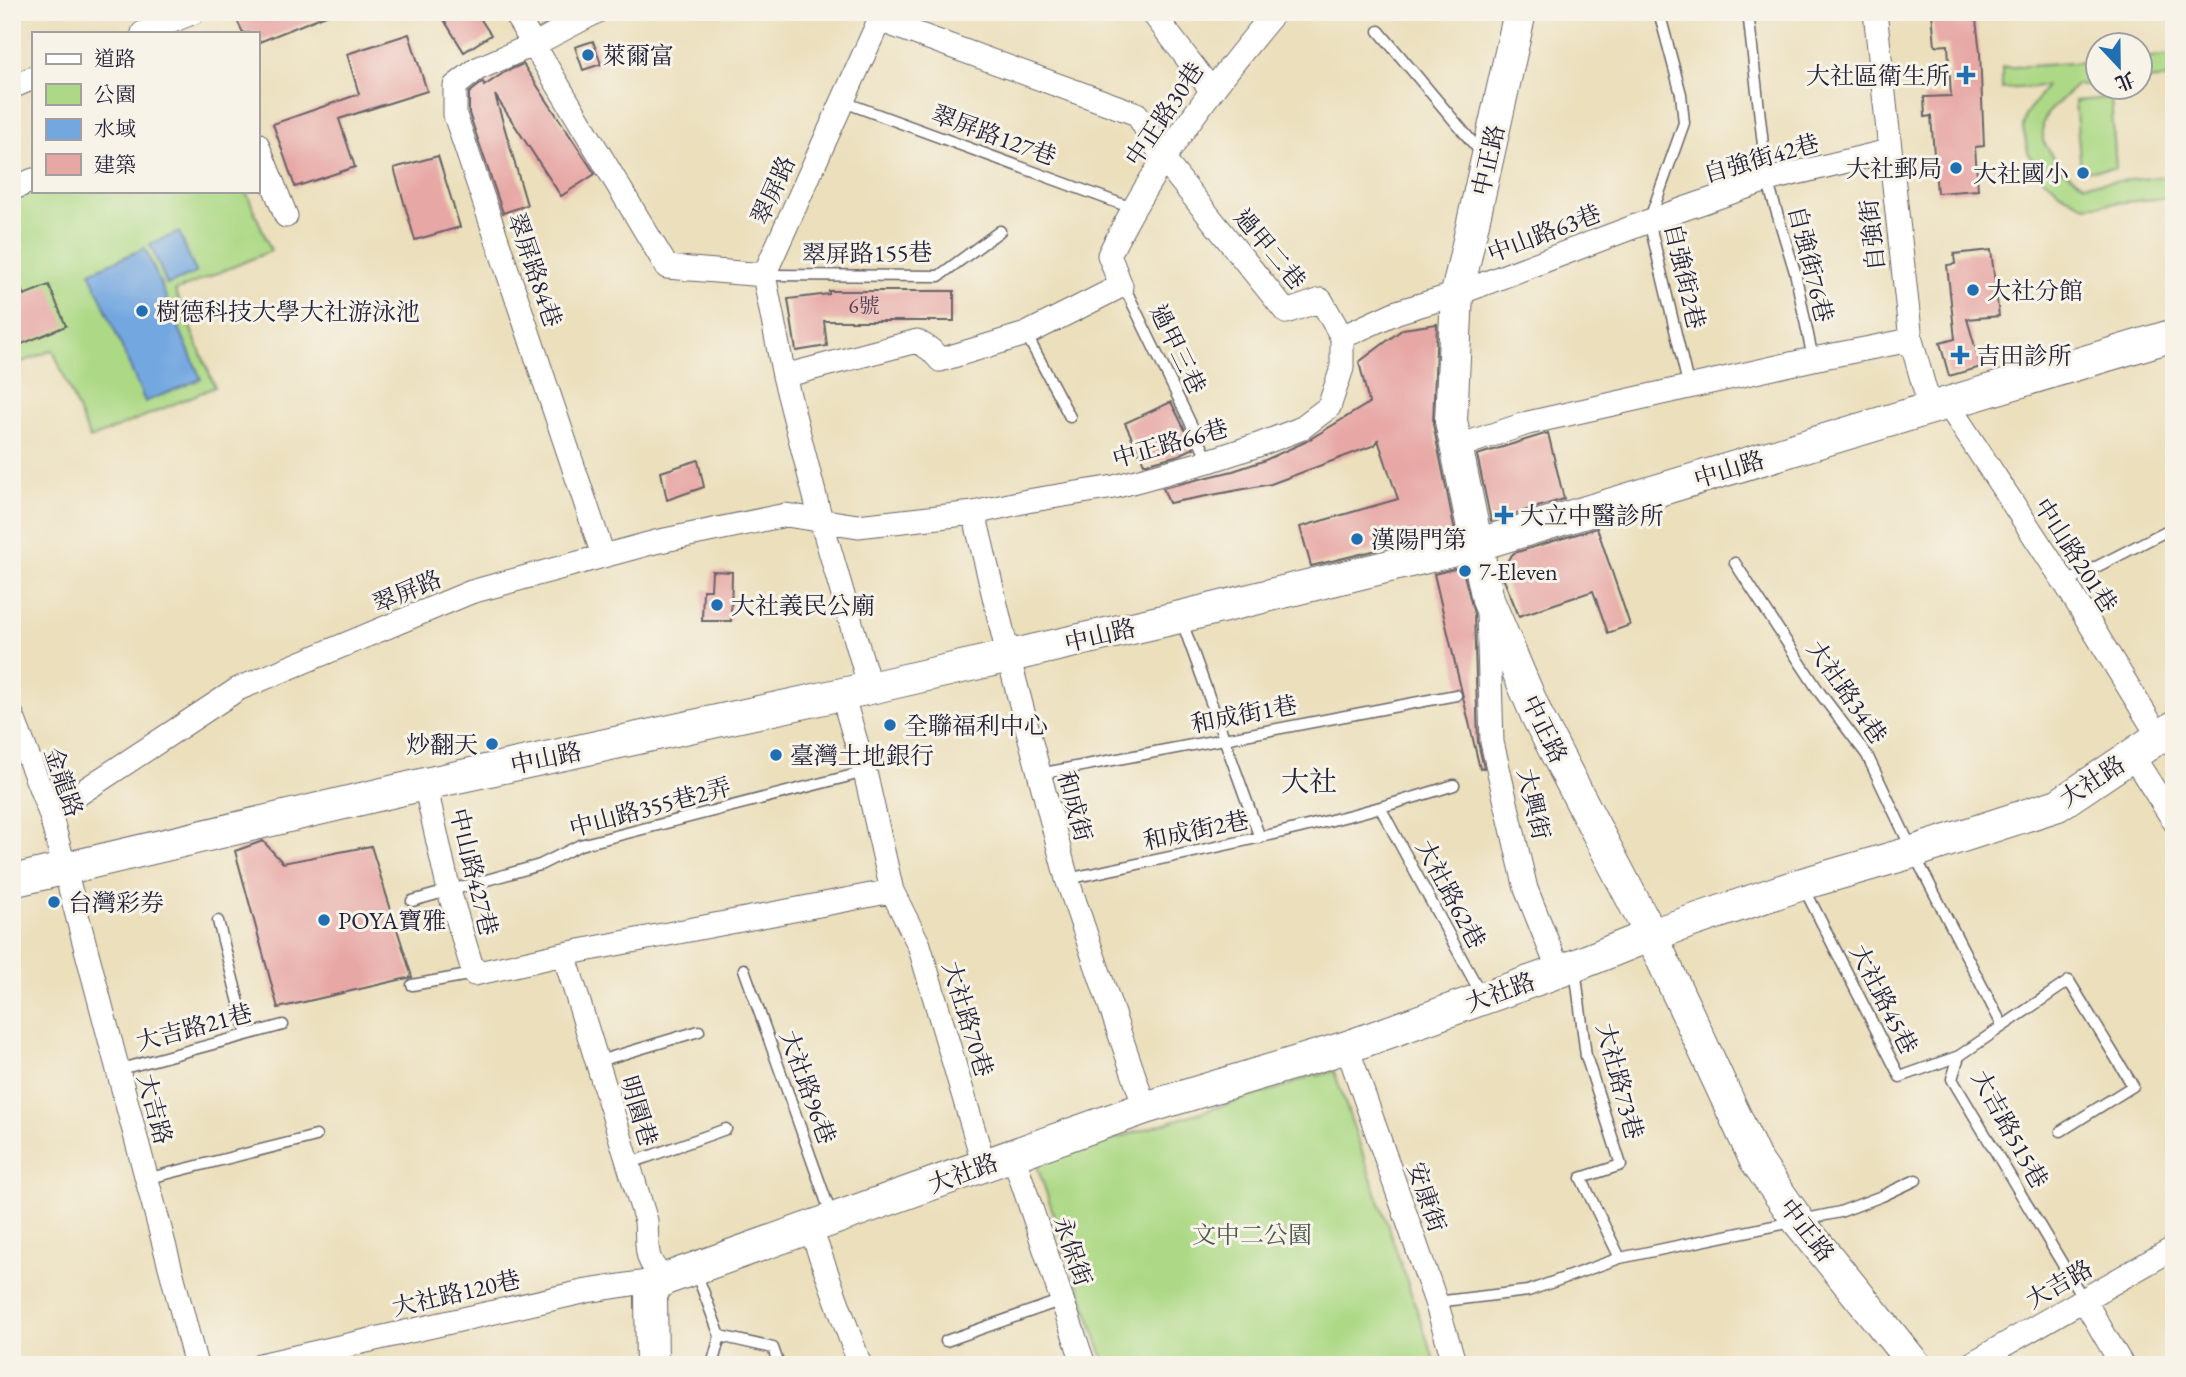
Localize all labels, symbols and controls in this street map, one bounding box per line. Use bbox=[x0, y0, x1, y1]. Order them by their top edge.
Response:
legend bbox=[32, 32, 259, 192]
north arrow bbox=[2084, 32, 2154, 102]
place label: 萊爾富 bbox=[602, 40, 674, 71]
text: 道路 bbox=[94, 45, 136, 72]
marker: 萊爾富 bbox=[580, 47, 596, 63]
street label: 中正路30巷 bbox=[1118, 56, 1210, 172]
place label: 大社區衛生所 bbox=[1806, 60, 1950, 91]
marker: 大社區衛生所 bbox=[1956, 65, 1976, 85]
text: 北 bbox=[2112, 66, 2139, 96]
text: 公園 bbox=[94, 81, 136, 108]
street label: 翠屏路127巷 bbox=[927, 98, 1061, 172]
text: 水域 bbox=[94, 115, 136, 142]
street label: 中正路 bbox=[1465, 121, 1511, 199]
street label: 自強街42巷 bbox=[1700, 127, 1822, 189]
text: 建築 bbox=[94, 151, 136, 178]
street label: 翠屏路 bbox=[744, 151, 802, 229]
place label: 大社郵局 bbox=[1846, 153, 1942, 184]
place label: 大社國小 bbox=[1973, 158, 2069, 189]
marker: 大社郵局 bbox=[1948, 160, 1964, 176]
marker: 大社國小 bbox=[2075, 165, 2091, 181]
street label: 中山路63巷 bbox=[1483, 197, 1605, 269]
street label: 自強街 bbox=[1853, 198, 1891, 272]
street label: 過甲二巷 bbox=[1227, 202, 1313, 296]
street label: 自強街76巷 bbox=[1782, 202, 1840, 326]
street label: 翠屏路84巷 bbox=[501, 209, 569, 331]
street label: 自強街2巷 bbox=[1658, 220, 1712, 332]
street label: 翠屏路155巷 bbox=[801, 236, 933, 270]
place label: 大社分館 bbox=[1987, 275, 2083, 306]
marker: 大社分館 bbox=[1965, 282, 1981, 298]
house number: 6號 bbox=[848, 292, 880, 319]
place label: 樹德科技大學大社游泳池 bbox=[156, 296, 420, 327]
street label: 過甲三巷 bbox=[1143, 299, 1213, 399]
marker: 樹德科技大學大社游泳池 bbox=[134, 303, 150, 319]
place label: 吉田診所 bbox=[1976, 340, 2072, 371]
marker: 吉田診所 bbox=[1950, 345, 1970, 365]
street label: 中正路66巷 bbox=[1109, 412, 1231, 474]
street label: 中山路 bbox=[1690, 444, 1768, 494]
street label: 中山路201巷 bbox=[2027, 492, 2125, 618]
place label: 大立中醫診所 bbox=[1520, 500, 1664, 531]
marker: 大立中醫診所 bbox=[1494, 505, 1514, 525]
place label: 漢陽門第 bbox=[1371, 524, 1467, 555]
marker: 漢陽門第 bbox=[1349, 531, 1365, 547]
place label: 7-Eleven bbox=[1479, 556, 1558, 587]
street label: 翠屏路 bbox=[368, 563, 446, 619]
marker: 7-Eleven bbox=[1457, 563, 1473, 579]
place label: 大社義民公廟 bbox=[731, 590, 875, 621]
marker: 大社義民公廟 bbox=[709, 597, 725, 613]
street label: 中山路 bbox=[1061, 612, 1139, 658]
street label: 大社路34巷 bbox=[1800, 634, 1894, 750]
street label: 和成街1巷 bbox=[1188, 689, 1300, 739]
street label: 中正路 bbox=[1515, 690, 1575, 768]
place label: 全聯福利中心 bbox=[904, 710, 1048, 741]
marker: 全聯福利中心 bbox=[882, 717, 898, 733]
place label: 炒翻天 bbox=[406, 729, 478, 760]
street label: 中山路 bbox=[508, 735, 584, 781]
marker: 炒翻天 bbox=[484, 736, 500, 752]
place label: 臺灣土地銀行 bbox=[790, 740, 934, 771]
street label: 金龍路 bbox=[38, 743, 90, 821]
marker: 臺灣土地銀行 bbox=[768, 747, 784, 763]
street label: 大社路 bbox=[2053, 748, 2131, 814]
district label: 大社 bbox=[1281, 763, 1337, 799]
street label: 大興街 bbox=[1511, 765, 1557, 843]
street label: 和成街 bbox=[1051, 767, 1099, 845]
street label: 中山路355巷2弄 bbox=[566, 771, 734, 843]
street label: 和成街2巷 bbox=[1140, 804, 1252, 856]
street label: 中山路427巷 bbox=[443, 805, 505, 939]
street label: 大社路62巷 bbox=[1409, 834, 1493, 954]
place label: 台灣彩券 bbox=[68, 887, 164, 918]
marker: 台灣彩券 bbox=[46, 894, 62, 910]
place label: POYA寶雅 bbox=[338, 905, 446, 936]
marker: POYA寶雅 bbox=[316, 912, 332, 928]
street label: 大社路45巷 bbox=[1843, 939, 1925, 1059]
street label: 大社路70巷 bbox=[936, 958, 1000, 1080]
street label: 大社路 bbox=[1461, 965, 1539, 1019]
street label: 大吉路21巷 bbox=[132, 997, 256, 1057]
street label: 大社路73巷 bbox=[1590, 1019, 1650, 1143]
street label: 大社路96巷 bbox=[773, 1026, 843, 1148]
street label: 大吉路515巷 bbox=[1965, 1064, 2055, 1194]
street label: 大吉路 bbox=[131, 1070, 179, 1148]
street label: 明園巷 bbox=[614, 1072, 664, 1150]
street label: 大社路 bbox=[924, 1146, 1002, 1200]
street label: 安康街 bbox=[1401, 1158, 1453, 1236]
street label: 中正路 bbox=[1773, 1192, 1841, 1268]
street label: 永保街 bbox=[1047, 1212, 1099, 1290]
park label: 文中二公園 bbox=[1192, 1219, 1312, 1250]
street label: 大吉路 bbox=[2020, 1253, 2098, 1315]
street label: 大社路120巷 bbox=[389, 1263, 523, 1323]

